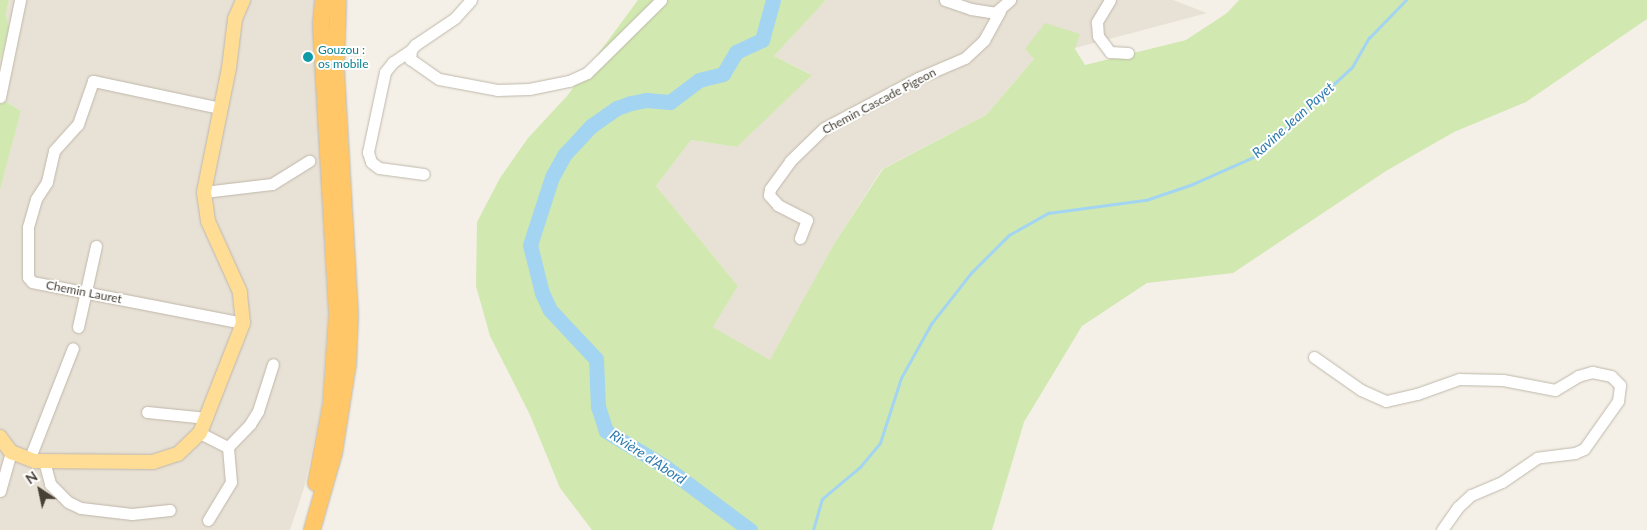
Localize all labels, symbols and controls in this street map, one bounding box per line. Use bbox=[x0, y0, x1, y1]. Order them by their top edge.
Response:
place label: Gouzou : os mobile bbox=[318, 43, 369, 71]
marker: Gouzou : os mobile bbox=[302, 51, 314, 63]
street label: Chemin Cascade Pigeon bbox=[820, 65, 938, 137]
water label: Ravine Jean Payet bbox=[1248, 79, 1338, 161]
street label: Chemin Lauret bbox=[45, 278, 123, 306]
water label: Rivière d'Abord bbox=[607, 426, 689, 488]
north arrow bbox=[15, 465, 65, 515]
text: N bbox=[22, 467, 41, 487]

